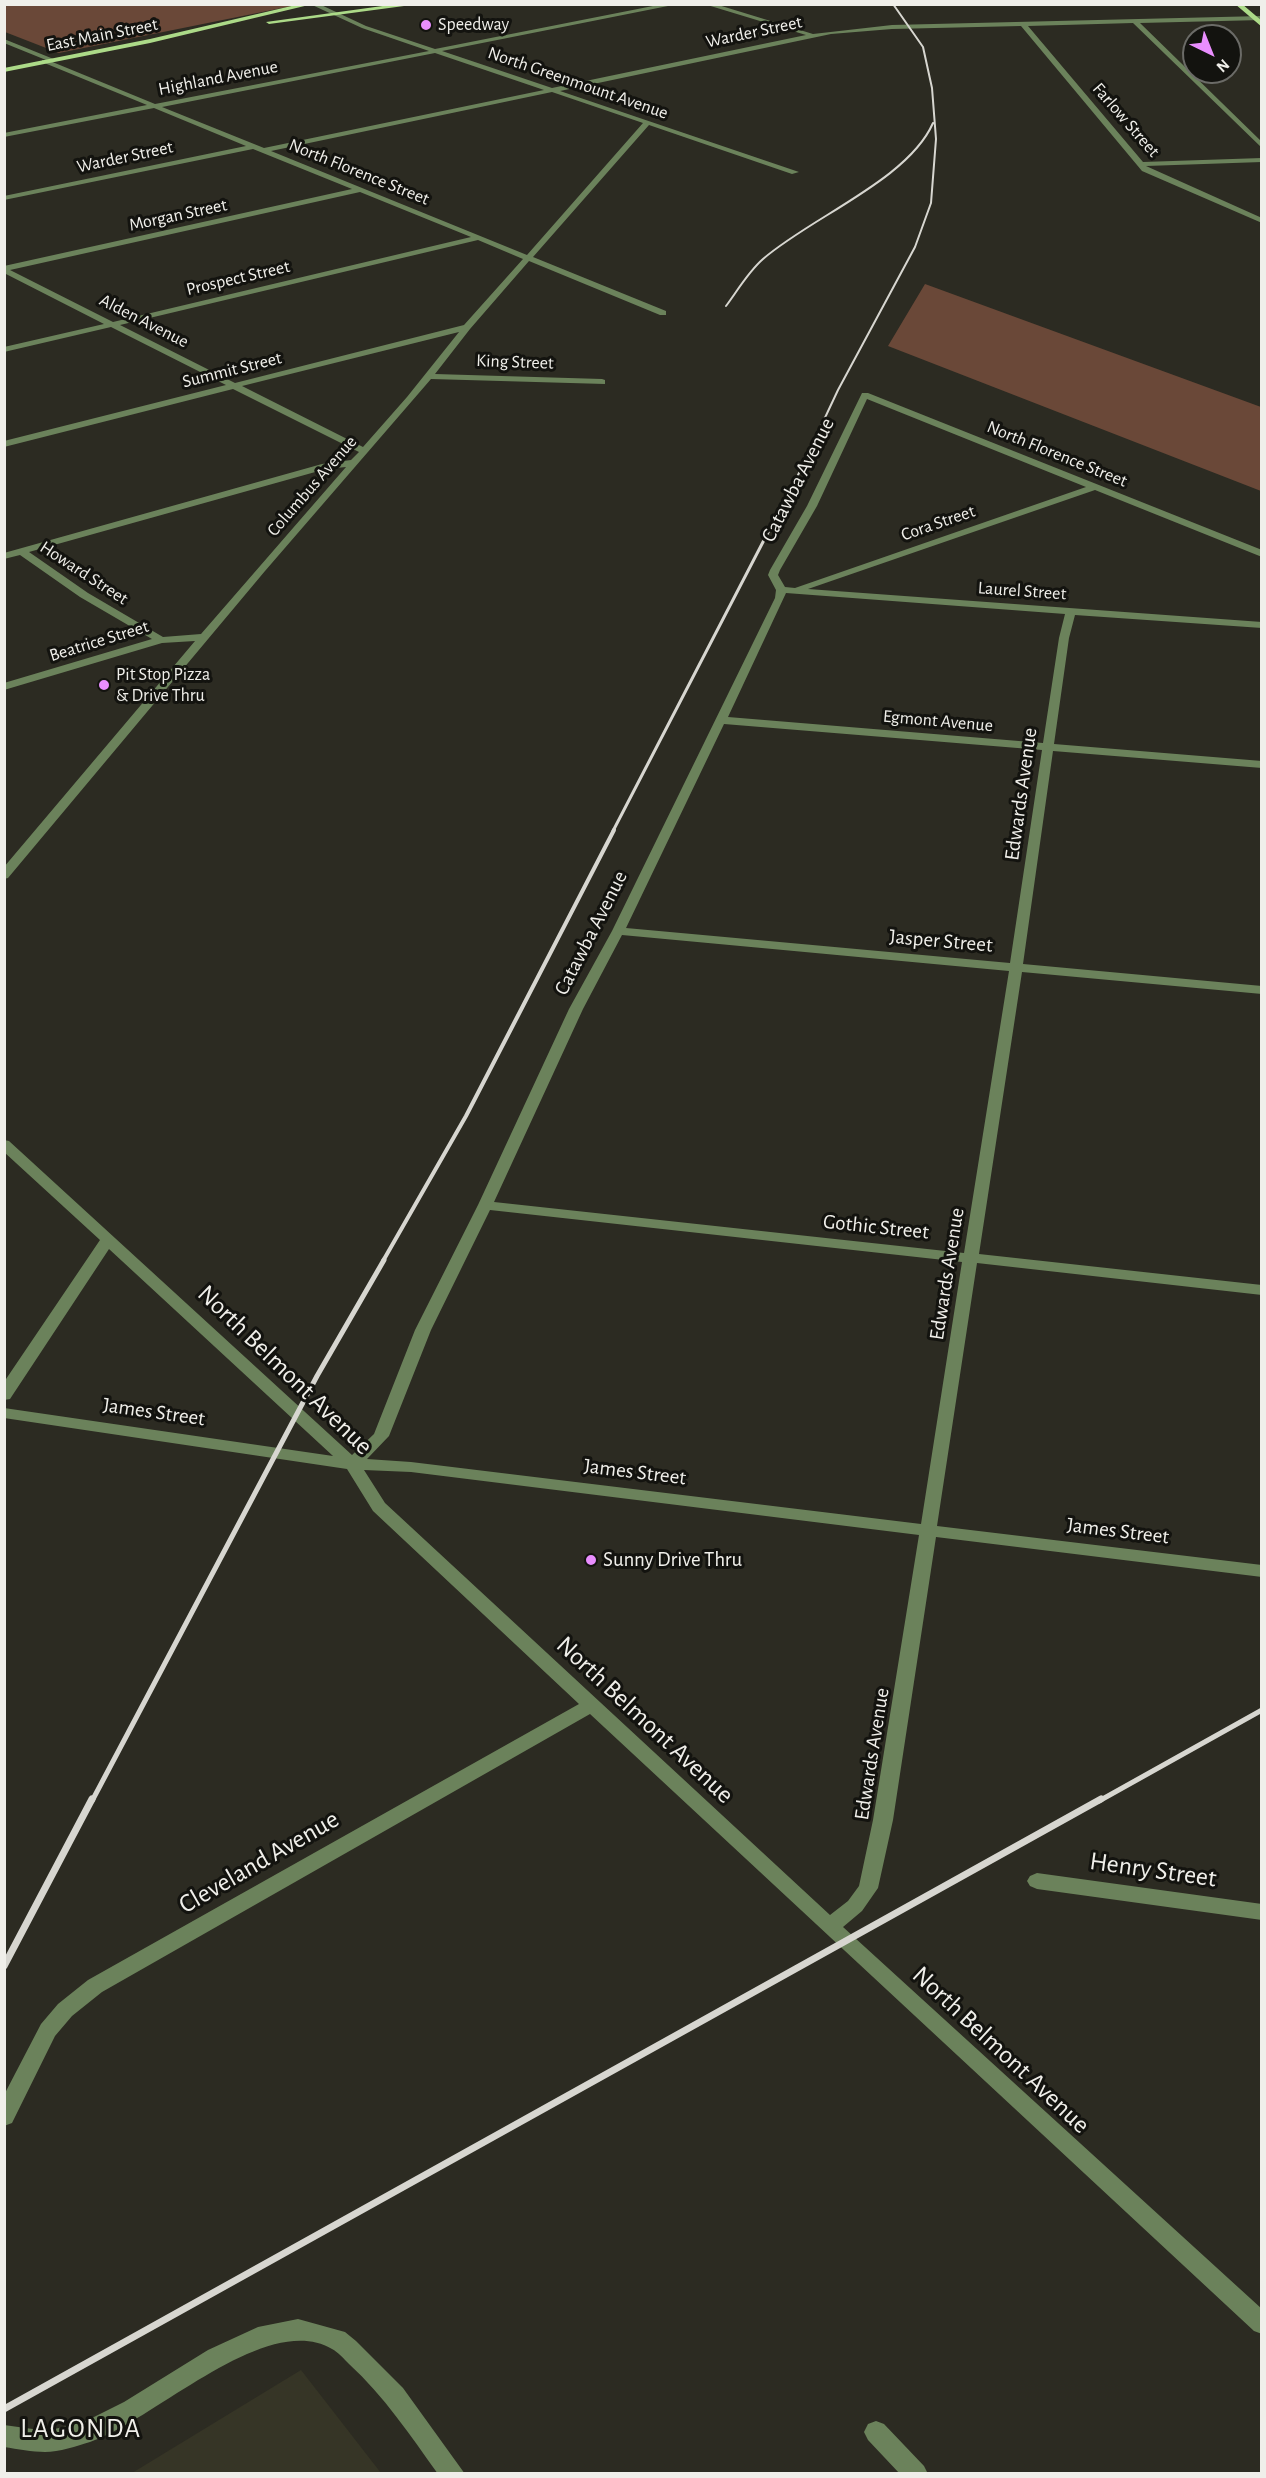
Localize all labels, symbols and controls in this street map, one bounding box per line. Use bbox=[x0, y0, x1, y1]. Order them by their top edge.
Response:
street label: Warder Street bbox=[704, 11, 804, 53]
street label: East Main Street bbox=[44, 14, 160, 56]
place label: Speedway bbox=[438, 14, 509, 36]
marker: Speedway bbox=[419, 18, 433, 32]
north arrow bbox=[1182, 24, 1242, 84]
street label: North Greenmount Avenue bbox=[485, 42, 671, 124]
street label: Highland Avenue bbox=[156, 56, 280, 100]
text: N bbox=[1213, 56, 1232, 75]
street label: Farlow Street bbox=[1088, 78, 1164, 162]
street label: North Florence Street bbox=[286, 134, 432, 210]
street label: Warder Street bbox=[75, 136, 175, 178]
street label: Morgan Street bbox=[127, 194, 229, 236]
street label: Prospect Street bbox=[184, 256, 292, 300]
street label: Alden Avenue bbox=[96, 289, 192, 353]
street label: Summit Street bbox=[180, 347, 284, 393]
street label: King Street bbox=[476, 350, 554, 374]
street label: Catawba Avenue bbox=[756, 414, 840, 546]
street label: North Florence Street bbox=[984, 416, 1130, 492]
street label: Columbus Avenue bbox=[262, 431, 362, 541]
street label: Cora Street bbox=[898, 500, 978, 546]
street label: Howard Street bbox=[36, 536, 132, 610]
street label: Laurel Street bbox=[977, 577, 1067, 605]
street label: Beatrice Street bbox=[47, 616, 151, 666]
place label: Pit Stop Pizza & Drive Thru bbox=[116, 664, 210, 706]
marker: Pit Stop Pizza & Drive Thru bbox=[97, 678, 111, 692]
street label: Egmont Avenue bbox=[882, 705, 994, 737]
street label: Edwards Avenue bbox=[999, 726, 1043, 862]
street label: Catawba Avenue bbox=[549, 867, 633, 999]
street label: Jasper Street bbox=[888, 924, 994, 958]
street label: Edwards Avenue bbox=[924, 1206, 970, 1342]
street label: Gothic Street bbox=[822, 1209, 930, 1245]
street label: North Belmont Avenue bbox=[191, 1278, 379, 1462]
street label: James Street bbox=[101, 1392, 207, 1432]
street label: James Street bbox=[582, 1453, 688, 1491]
street label: James Street bbox=[1065, 1512, 1171, 1550]
place label: Sunny Drive Thru bbox=[603, 1547, 742, 1573]
marker: Sunny Drive Thru bbox=[584, 1553, 598, 1567]
street label: North Belmont Avenue bbox=[550, 1630, 740, 1810]
street label: Edwards Avenue bbox=[849, 1686, 895, 1822]
street label: Cleveland Avenue bbox=[173, 1804, 345, 1920]
street label: Henry Street bbox=[1088, 1846, 1218, 1894]
street label: North Belmont Avenue bbox=[906, 1960, 1096, 2140]
district label: LAGONDA bbox=[20, 2413, 142, 2445]

